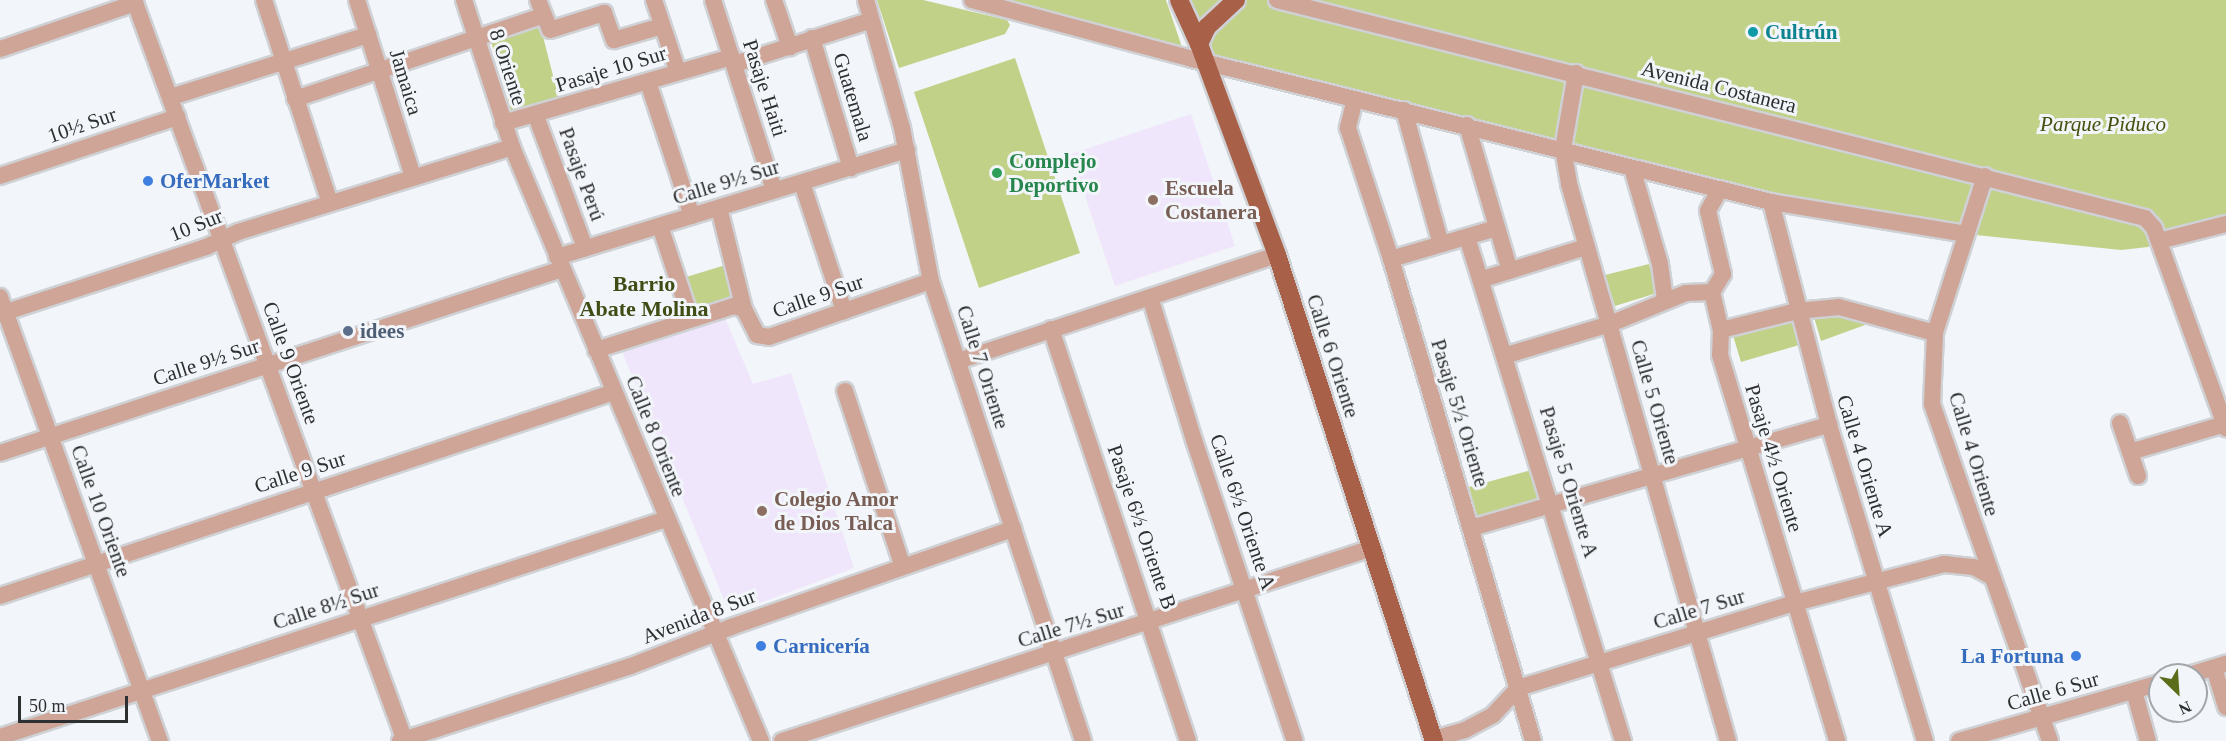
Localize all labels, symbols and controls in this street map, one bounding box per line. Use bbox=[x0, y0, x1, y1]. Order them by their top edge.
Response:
place label: Cultrún bbox=[1765, 19, 1837, 45]
marker: Cultrún bbox=[1746, 25, 1760, 39]
street label: 8 Oriente bbox=[484, 26, 532, 108]
street label: Pasaje Haiti bbox=[737, 36, 793, 140]
street label: Pasaje 10 Sur bbox=[553, 40, 669, 98]
street label: Jamaica bbox=[384, 46, 428, 118]
street label: Guatemala bbox=[828, 50, 878, 144]
street label: Avenida Costanera bbox=[1639, 56, 1799, 118]
street label: 10½ Sur bbox=[44, 102, 120, 148]
park label: Parque Piduco bbox=[2040, 111, 2166, 137]
street label: Pasaje Perú bbox=[554, 124, 610, 224]
place label: Complejo Deportivo bbox=[1009, 148, 1099, 198]
street label: Calle 9½ Sur bbox=[670, 154, 782, 210]
marker: Complejo Deportivo bbox=[990, 166, 1004, 180]
place label: OferMarket bbox=[160, 168, 270, 194]
marker: OferMarket bbox=[141, 174, 155, 188]
place label: Escuela Costanera bbox=[1165, 175, 1257, 225]
marker: Escuela Costanera bbox=[1146, 193, 1160, 207]
street label: 10 Sur bbox=[166, 203, 226, 247]
street label: Calle 9 Sur bbox=[769, 269, 867, 323]
district label: Barrio Abate Molina bbox=[580, 270, 708, 322]
street label: Calle 6 Oriente bbox=[1301, 291, 1365, 421]
street label: Calle 9 Oriente bbox=[257, 298, 325, 428]
street label: Calle 7 Oriente bbox=[951, 302, 1015, 432]
place label: idees bbox=[360, 318, 404, 344]
marker: idees bbox=[341, 324, 355, 338]
street label: Calle 9½ Sur bbox=[150, 333, 262, 391]
street label: Pasaje 5½ Oriente bbox=[1426, 336, 1494, 490]
street label: Calle 5 Oriente bbox=[1625, 337, 1685, 467]
street label: Calle 8 Oriente bbox=[620, 372, 692, 500]
street label: Pasaje 4½ Oriente bbox=[1740, 381, 1808, 535]
street label: Calle 4 Oriente bbox=[1943, 389, 2005, 519]
street label: Calle 4 Oriente A bbox=[1831, 391, 1899, 541]
street label: Pasaje 5 Oriente A bbox=[1534, 403, 1604, 561]
street label: Calle 6½ Oriente A bbox=[1204, 430, 1282, 594]
street label: Calle 10 Oriente bbox=[65, 441, 137, 581]
street label: Pasaje 6½ Oriente B bbox=[1102, 441, 1182, 613]
street label: Calle 9 Sur bbox=[251, 445, 349, 499]
place label: Colegio Amor de Dios Talca bbox=[774, 486, 899, 536]
marker: Colegio Amor de Dios Talca bbox=[755, 504, 769, 518]
street label: Calle 8½ Sur bbox=[270, 577, 382, 635]
street label: Avenida 8 Sur bbox=[639, 583, 759, 649]
street label: Calle 7 Sur bbox=[1650, 583, 1748, 635]
street label: Calle 7½ Sur bbox=[1015, 597, 1127, 653]
place label: Carnicería bbox=[773, 633, 870, 659]
marker: Carnicería bbox=[754, 639, 768, 653]
place label: La Fortuna bbox=[1961, 643, 2064, 669]
marker: La Fortuna bbox=[2069, 649, 2083, 663]
north arrow bbox=[2148, 663, 2208, 723]
street label: Calle 6 Sur bbox=[2004, 666, 2102, 716]
scale bar bbox=[21, 684, 130, 722]
text: 50 m bbox=[29, 696, 66, 716]
text: N bbox=[2176, 698, 2194, 718]

